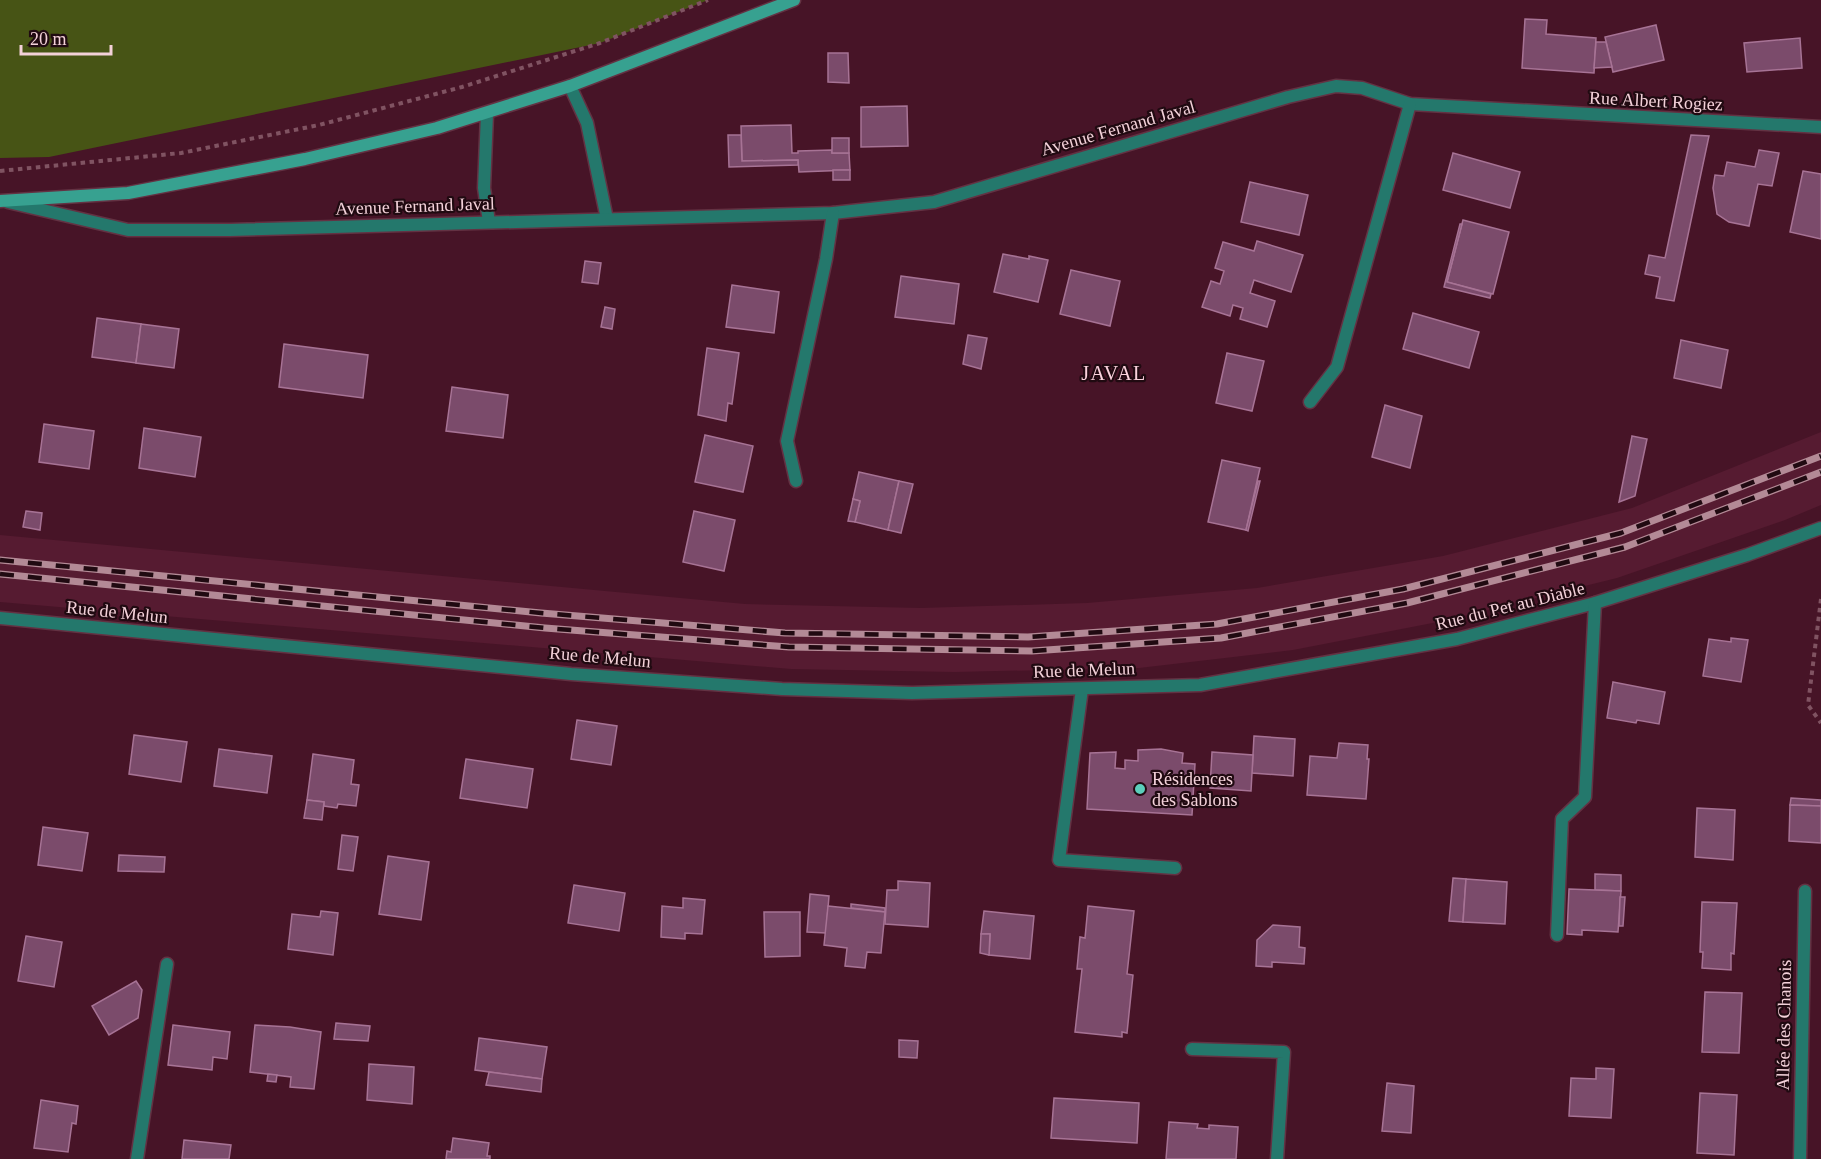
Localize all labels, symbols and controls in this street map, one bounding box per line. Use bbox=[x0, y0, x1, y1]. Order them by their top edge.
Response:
scale bar bbox=[21, 18, 111, 56]
text: 20 m bbox=[30, 29, 67, 49]
street label: Rue Albert Rogiez bbox=[1589, 88, 1723, 114]
street label: Avenue Fernand Javal bbox=[1039, 96, 1197, 160]
street label: Avenue Fernand Javal bbox=[335, 193, 495, 219]
district label: JAVAL bbox=[1081, 362, 1147, 384]
street label: Rue du Pet au Diable bbox=[1433, 578, 1587, 634]
street label: Rue de Melun bbox=[65, 597, 169, 627]
street label: Rue de Melun bbox=[548, 643, 652, 671]
street label: Rue de Melun bbox=[1033, 658, 1135, 682]
place label: Résidences des Sablons bbox=[1152, 769, 1238, 810]
marker: Résidences des Sablons bbox=[1133, 782, 1147, 796]
street label: Allée des Chanois bbox=[1773, 959, 1795, 1091]

